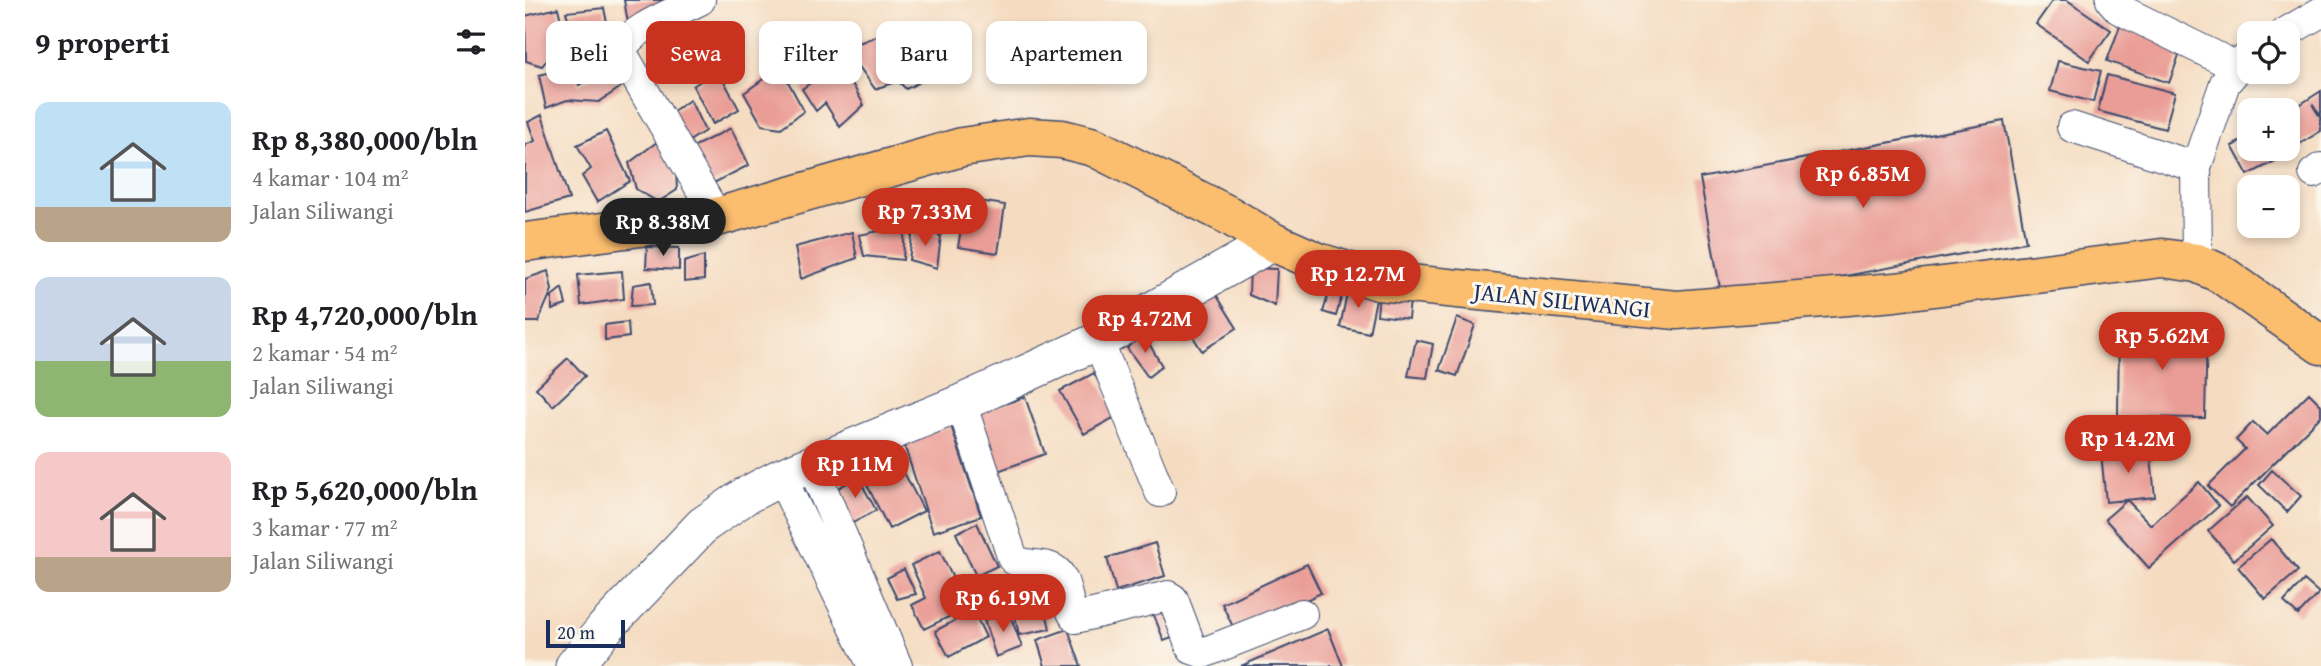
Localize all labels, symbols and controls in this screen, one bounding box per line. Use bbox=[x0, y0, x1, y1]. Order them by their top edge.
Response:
text: 9 properti bbox=[35, 20, 170, 64]
chip: Beli bbox=[546, 21, 632, 84]
chip: Sewa bbox=[646, 21, 745, 84]
chip: Filter bbox=[759, 21, 862, 84]
chip: Baru bbox=[876, 21, 972, 84]
chip: Apartemen bbox=[986, 21, 1147, 84]
map controls bbox=[2237, 21, 2300, 238]
button: locate bbox=[2237, 21, 2300, 84]
icon: filters bbox=[452, 23, 490, 61]
button: + bbox=[2237, 98, 2300, 161]
text: Rp 8,380,000/bln bbox=[252, 117, 478, 161]
icon: home bbox=[91, 130, 175, 214]
pin: Rp 6.85M bbox=[1791, 150, 1935, 210]
text: Rp 6.85M bbox=[1816, 156, 1910, 189]
text: 4 kamar · 104 m² bbox=[252, 161, 409, 194]
button: − bbox=[2237, 175, 2300, 238]
pin: Rp 7.33M bbox=[853, 188, 997, 248]
text: Jalan Siliwangi bbox=[252, 194, 394, 227]
text: Rp 7.33M bbox=[878, 194, 972, 227]
pin: Rp 8.38M bbox=[591, 198, 735, 258]
text: Rp 8.38M bbox=[616, 204, 710, 237]
pin: Rp 12.7M bbox=[1286, 250, 1430, 310]
text: Rp 12.7M bbox=[1311, 256, 1405, 289]
street label: JALAN SILIWANGI bbox=[1469, 273, 1652, 327]
text: Rp 4,720,000/bln bbox=[252, 292, 478, 336]
pin: Rp 4.72M bbox=[1073, 296, 1217, 355]
text: Rp 4.72M bbox=[1098, 301, 1192, 334]
icon: home bbox=[91, 305, 175, 389]
pin: Rp 5.62M bbox=[2090, 312, 2234, 372]
text: Rp 5.62M bbox=[2115, 318, 2209, 351]
text: 2 kamar · 54 m² bbox=[252, 336, 398, 369]
text: Jalan Siliwangi bbox=[252, 369, 394, 402]
pin: Rp 14.2M bbox=[2056, 416, 2200, 475]
text: Rp 14.2M bbox=[2081, 421, 2175, 454]
pin: Rp 11M bbox=[798, 440, 912, 500]
text: Rp 11M bbox=[817, 446, 893, 479]
text: Rp 5,620,000/bln bbox=[252, 467, 478, 511]
icon: home bbox=[91, 480, 175, 564]
text: 3 kamar · 77 m² bbox=[252, 511, 398, 544]
text: Jalan Siliwangi bbox=[252, 544, 394, 577]
pin: Rp 6.19M bbox=[931, 574, 1075, 634]
text: Rp 6.19M bbox=[956, 580, 1050, 613]
scale bar bbox=[546, 617, 625, 649]
text: 20 m bbox=[557, 618, 595, 646]

